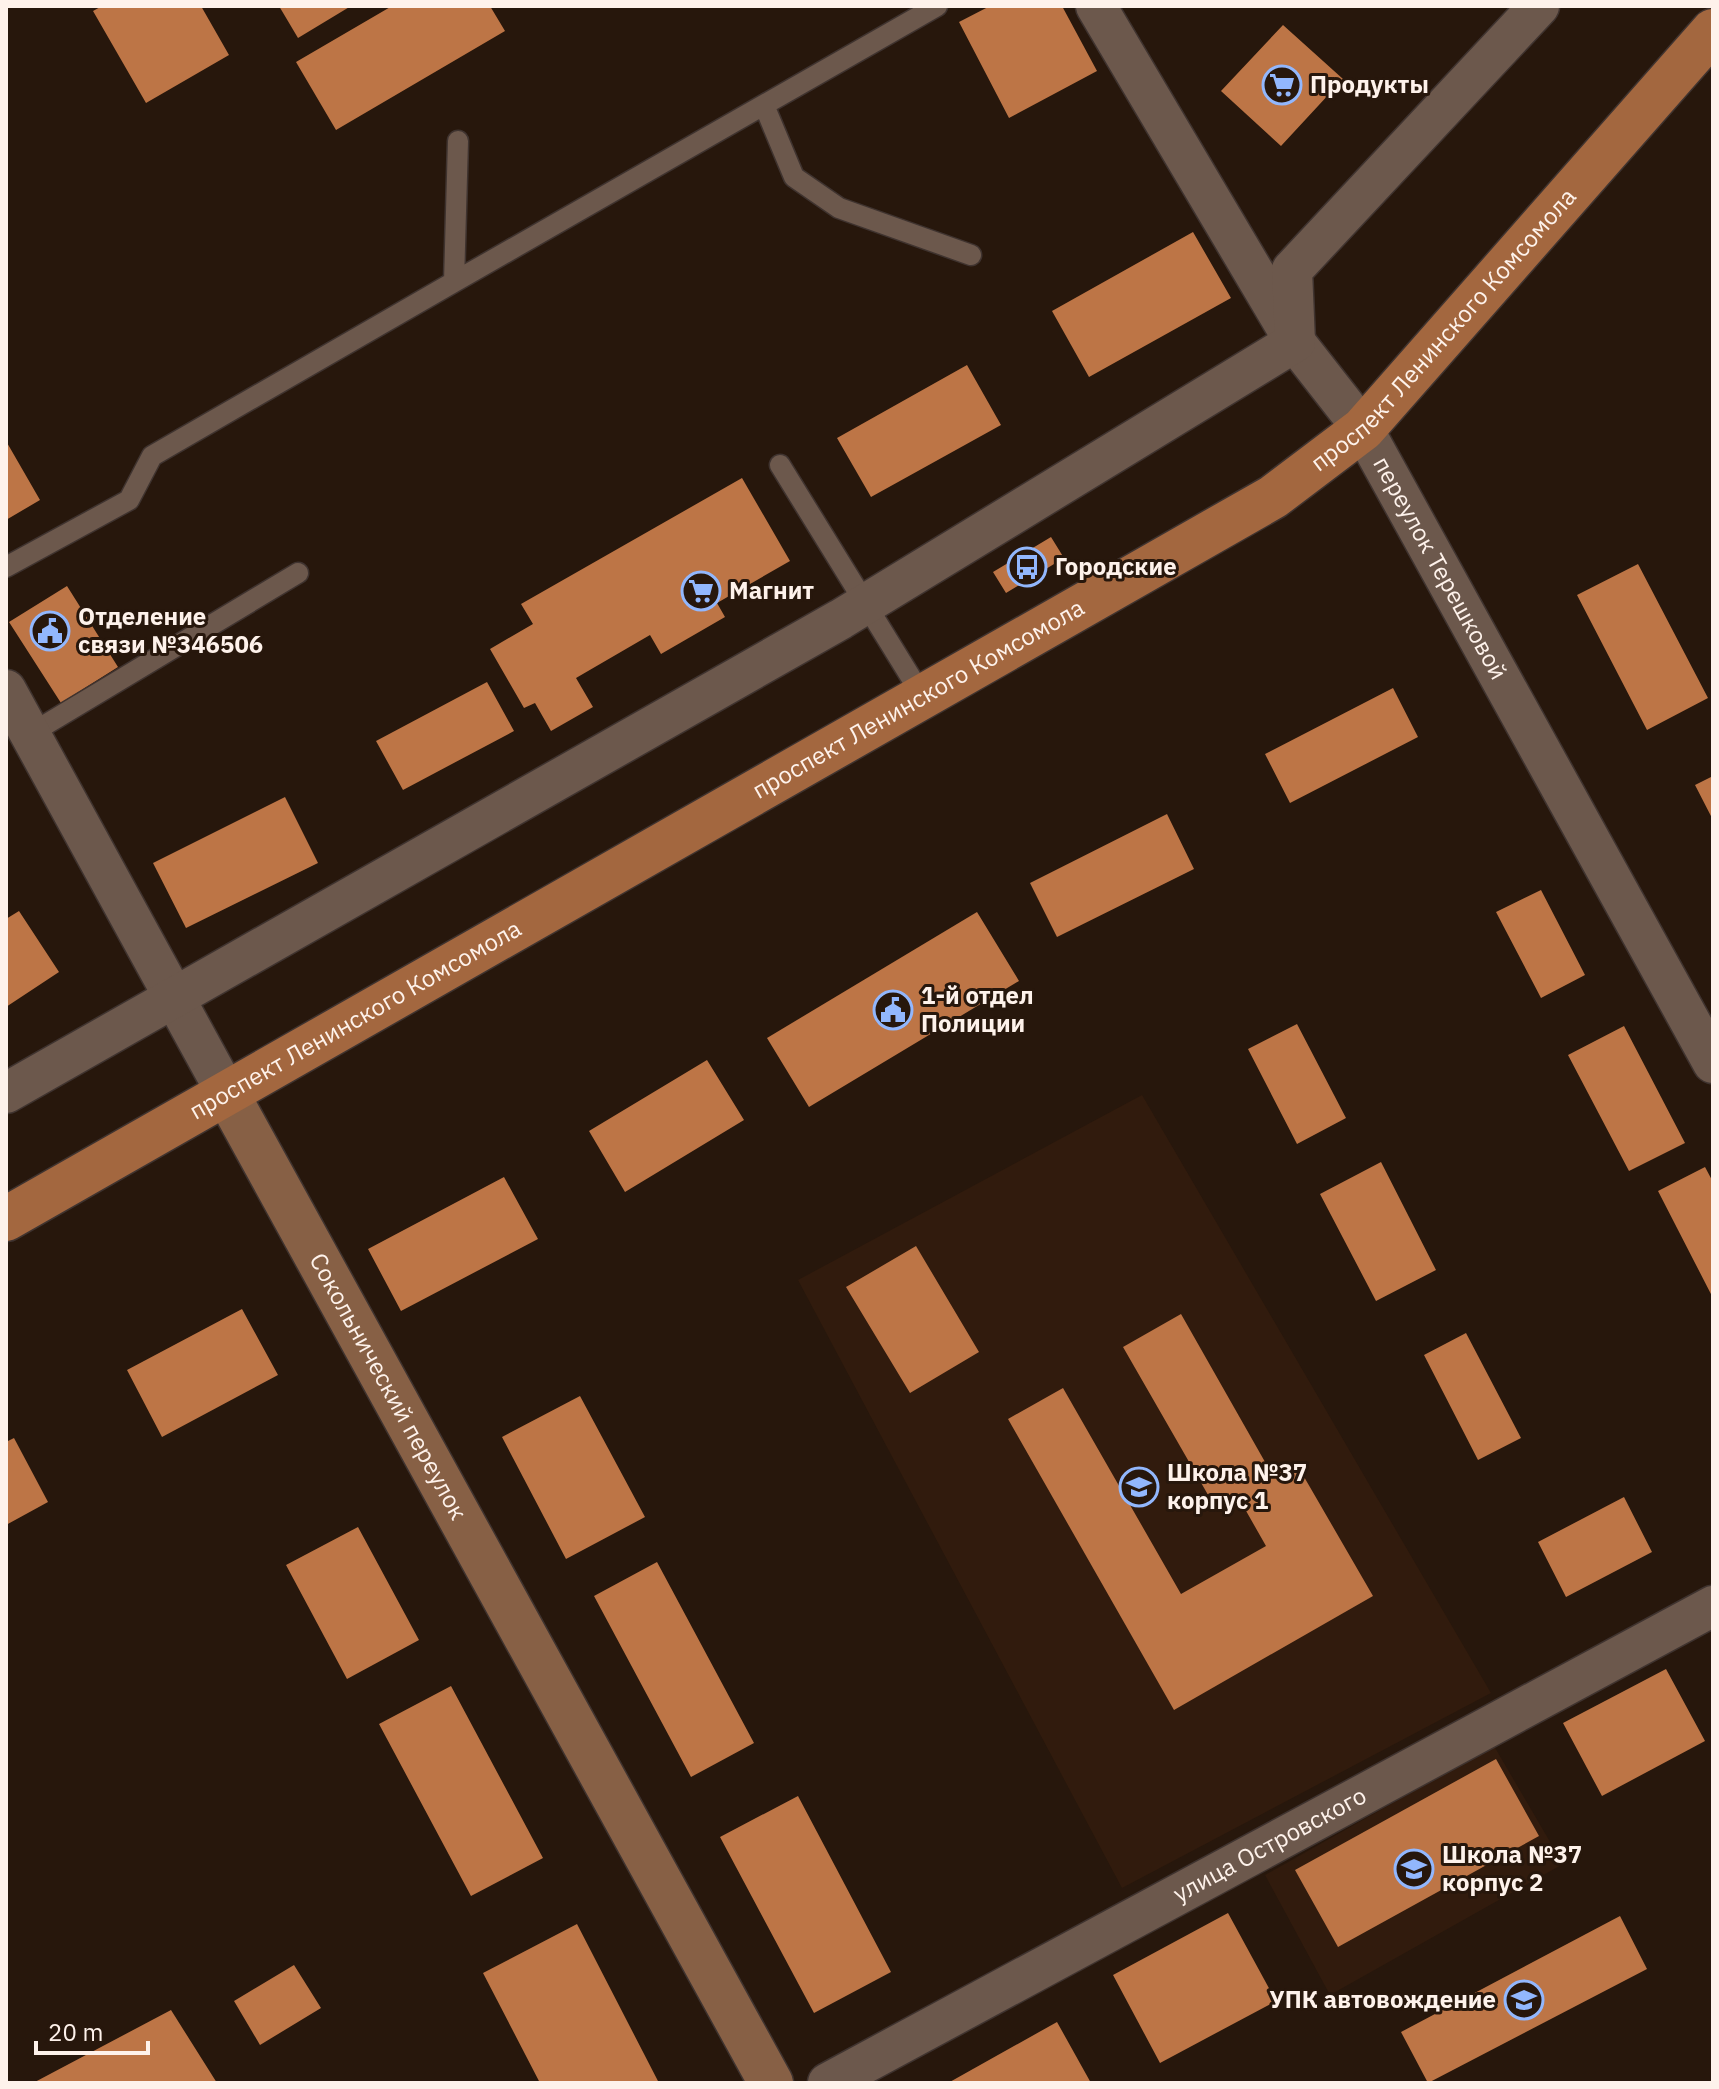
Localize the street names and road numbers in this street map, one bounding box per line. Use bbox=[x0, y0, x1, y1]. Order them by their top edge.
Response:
street label: проспект Ленинского Комсомола bbox=[1304, 181, 1583, 478]
street label: переулок Терешковой bbox=[1366, 450, 1515, 685]
street label: проспект Ленинского Комсомола bbox=[746, 591, 1090, 806]
street label: проспект Ленинского Комсомола bbox=[183, 912, 527, 1126]
street label: Сокольнический переулок bbox=[303, 1247, 475, 1525]
street label: улица Островского bbox=[1167, 1779, 1372, 1909]

